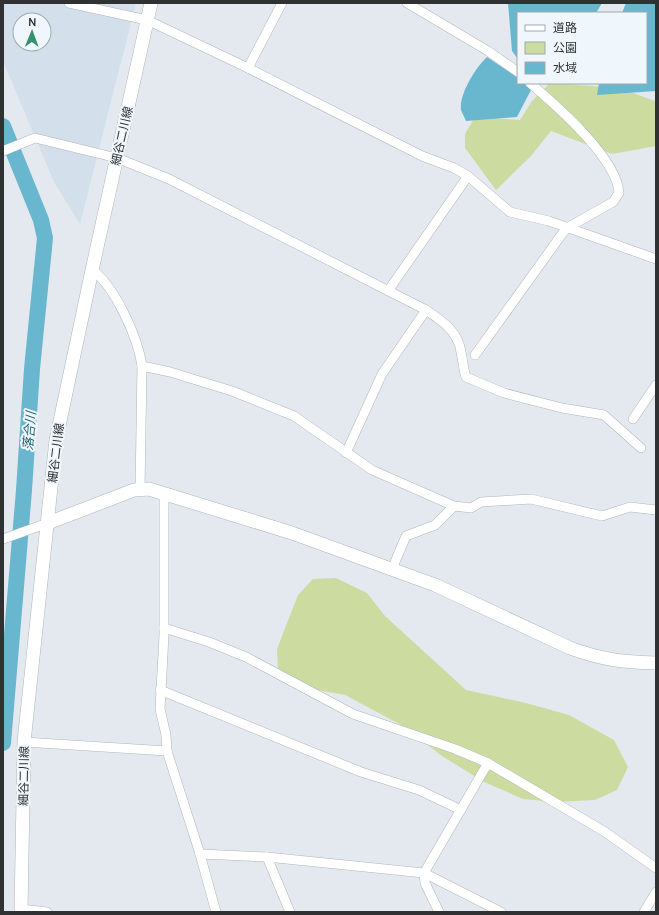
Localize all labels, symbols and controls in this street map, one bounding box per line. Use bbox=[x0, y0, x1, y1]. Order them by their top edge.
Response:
north arrow bbox=[12, 12, 52, 52]
legend bbox=[517, 12, 647, 84]
text: N bbox=[28, 14, 36, 29]
text: 道路 bbox=[553, 19, 577, 36]
text: 公園 bbox=[553, 39, 577, 56]
text: 水域 bbox=[553, 59, 577, 76]
street label: 細谷二川線 bbox=[106, 105, 137, 167]
water label: 落合川 bbox=[18, 409, 40, 451]
street label: 細谷二川線 bbox=[43, 422, 68, 484]
street label: 細谷二川線 bbox=[14, 746, 33, 806]

